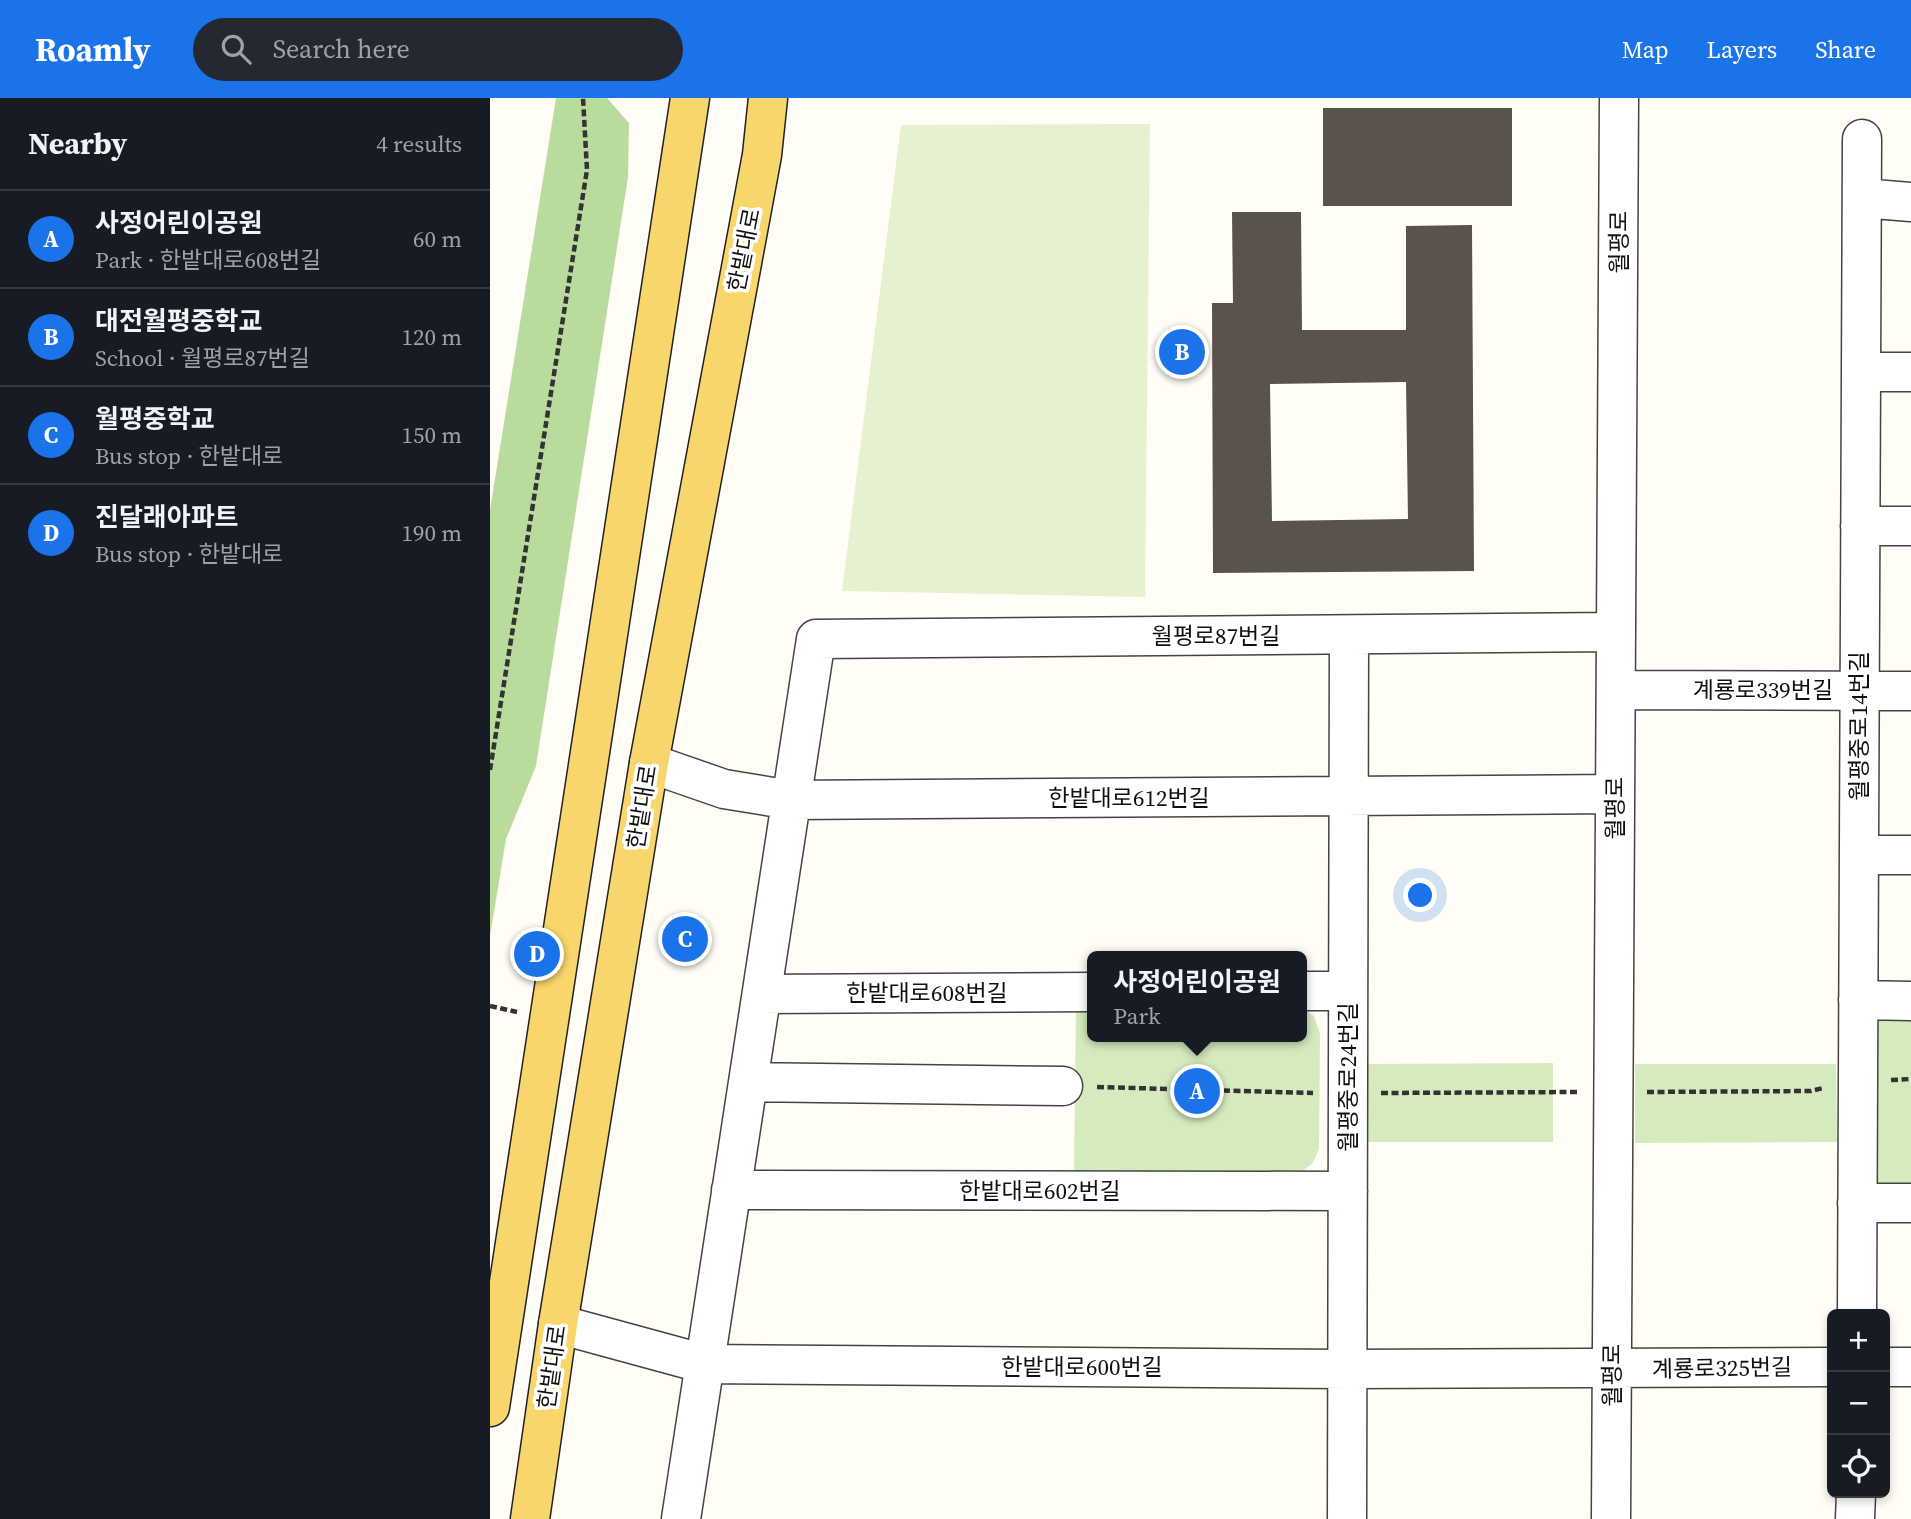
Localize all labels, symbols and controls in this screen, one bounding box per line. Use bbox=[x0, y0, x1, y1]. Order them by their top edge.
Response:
search box bbox=[193, 18, 683, 81]
text: Roamly bbox=[35, 27, 151, 72]
icon: search bbox=[217, 30, 255, 68]
text: Search here bbox=[273, 31, 410, 67]
text: Map bbox=[1622, 33, 1669, 66]
text: Layers bbox=[1707, 33, 1777, 66]
text: Share bbox=[1815, 33, 1876, 66]
text: Nearby bbox=[28, 123, 127, 164]
text: 4 results bbox=[376, 128, 462, 160]
text: 사정어린이공원 bbox=[95, 205, 262, 241]
street label: 한밭대로 bbox=[720, 205, 768, 295]
street label: 월평로 bbox=[1603, 210, 1635, 274]
text: A bbox=[43, 223, 59, 255]
text: 60 m bbox=[413, 223, 462, 255]
text: Park · 한밭대로608번길 bbox=[95, 244, 321, 276]
text: 대전월평중학교 bbox=[95, 303, 262, 339]
text: B bbox=[44, 321, 58, 353]
text: 120 m bbox=[401, 321, 462, 353]
pin: B bbox=[1159, 326, 1205, 378]
text: School · 월평로87번길 bbox=[95, 342, 310, 374]
text: 월평중학교 bbox=[95, 401, 215, 437]
text: C bbox=[44, 419, 58, 451]
text: 150 m bbox=[401, 419, 462, 451]
text: Bus stop · 한밭대로 bbox=[95, 440, 283, 472]
text: 진달래아파트 bbox=[95, 499, 239, 535]
text: D bbox=[43, 517, 59, 549]
text: 190 m bbox=[401, 517, 462, 549]
text: Bus stop · 한밭대로 bbox=[95, 538, 283, 570]
street label: 월평로87번길 bbox=[1152, 620, 1280, 652]
street label: 월평중로14번길 bbox=[1843, 651, 1875, 801]
street label: 계룡로339번길 bbox=[1693, 674, 1833, 706]
street label: 한밭대로 bbox=[620, 763, 664, 851]
street label: 월평로 bbox=[1599, 776, 1631, 840]
street label: 한밭대로612번길 bbox=[1048, 782, 1210, 814]
your location bbox=[1403, 878, 1437, 912]
pin: C bbox=[662, 913, 708, 965]
pin: D bbox=[514, 928, 560, 980]
popup bbox=[1087, 951, 1307, 1042]
text: 사정어린이공원 bbox=[1113, 964, 1281, 1000]
street label: 한밭대로608번길 bbox=[846, 977, 1008, 1009]
text: Park bbox=[1113, 1000, 1160, 1032]
street label: 월평중로24번길 bbox=[1332, 1002, 1364, 1152]
pin: A bbox=[1174, 1065, 1220, 1117]
street label: 한밭대로602번길 bbox=[959, 1175, 1121, 1207]
map controls bbox=[1827, 1309, 1890, 1498]
button: + bbox=[1827, 1309, 1890, 1372]
street label: 한밭대로 bbox=[530, 1323, 574, 1411]
street label: 월평로 bbox=[1596, 1343, 1628, 1407]
street label: 한밭대로600번길 bbox=[1001, 1351, 1163, 1383]
street label: 계룡로325번길 bbox=[1652, 1351, 1792, 1385]
button: − bbox=[1827, 1372, 1890, 1435]
button: locate bbox=[1827, 1435, 1890, 1498]

